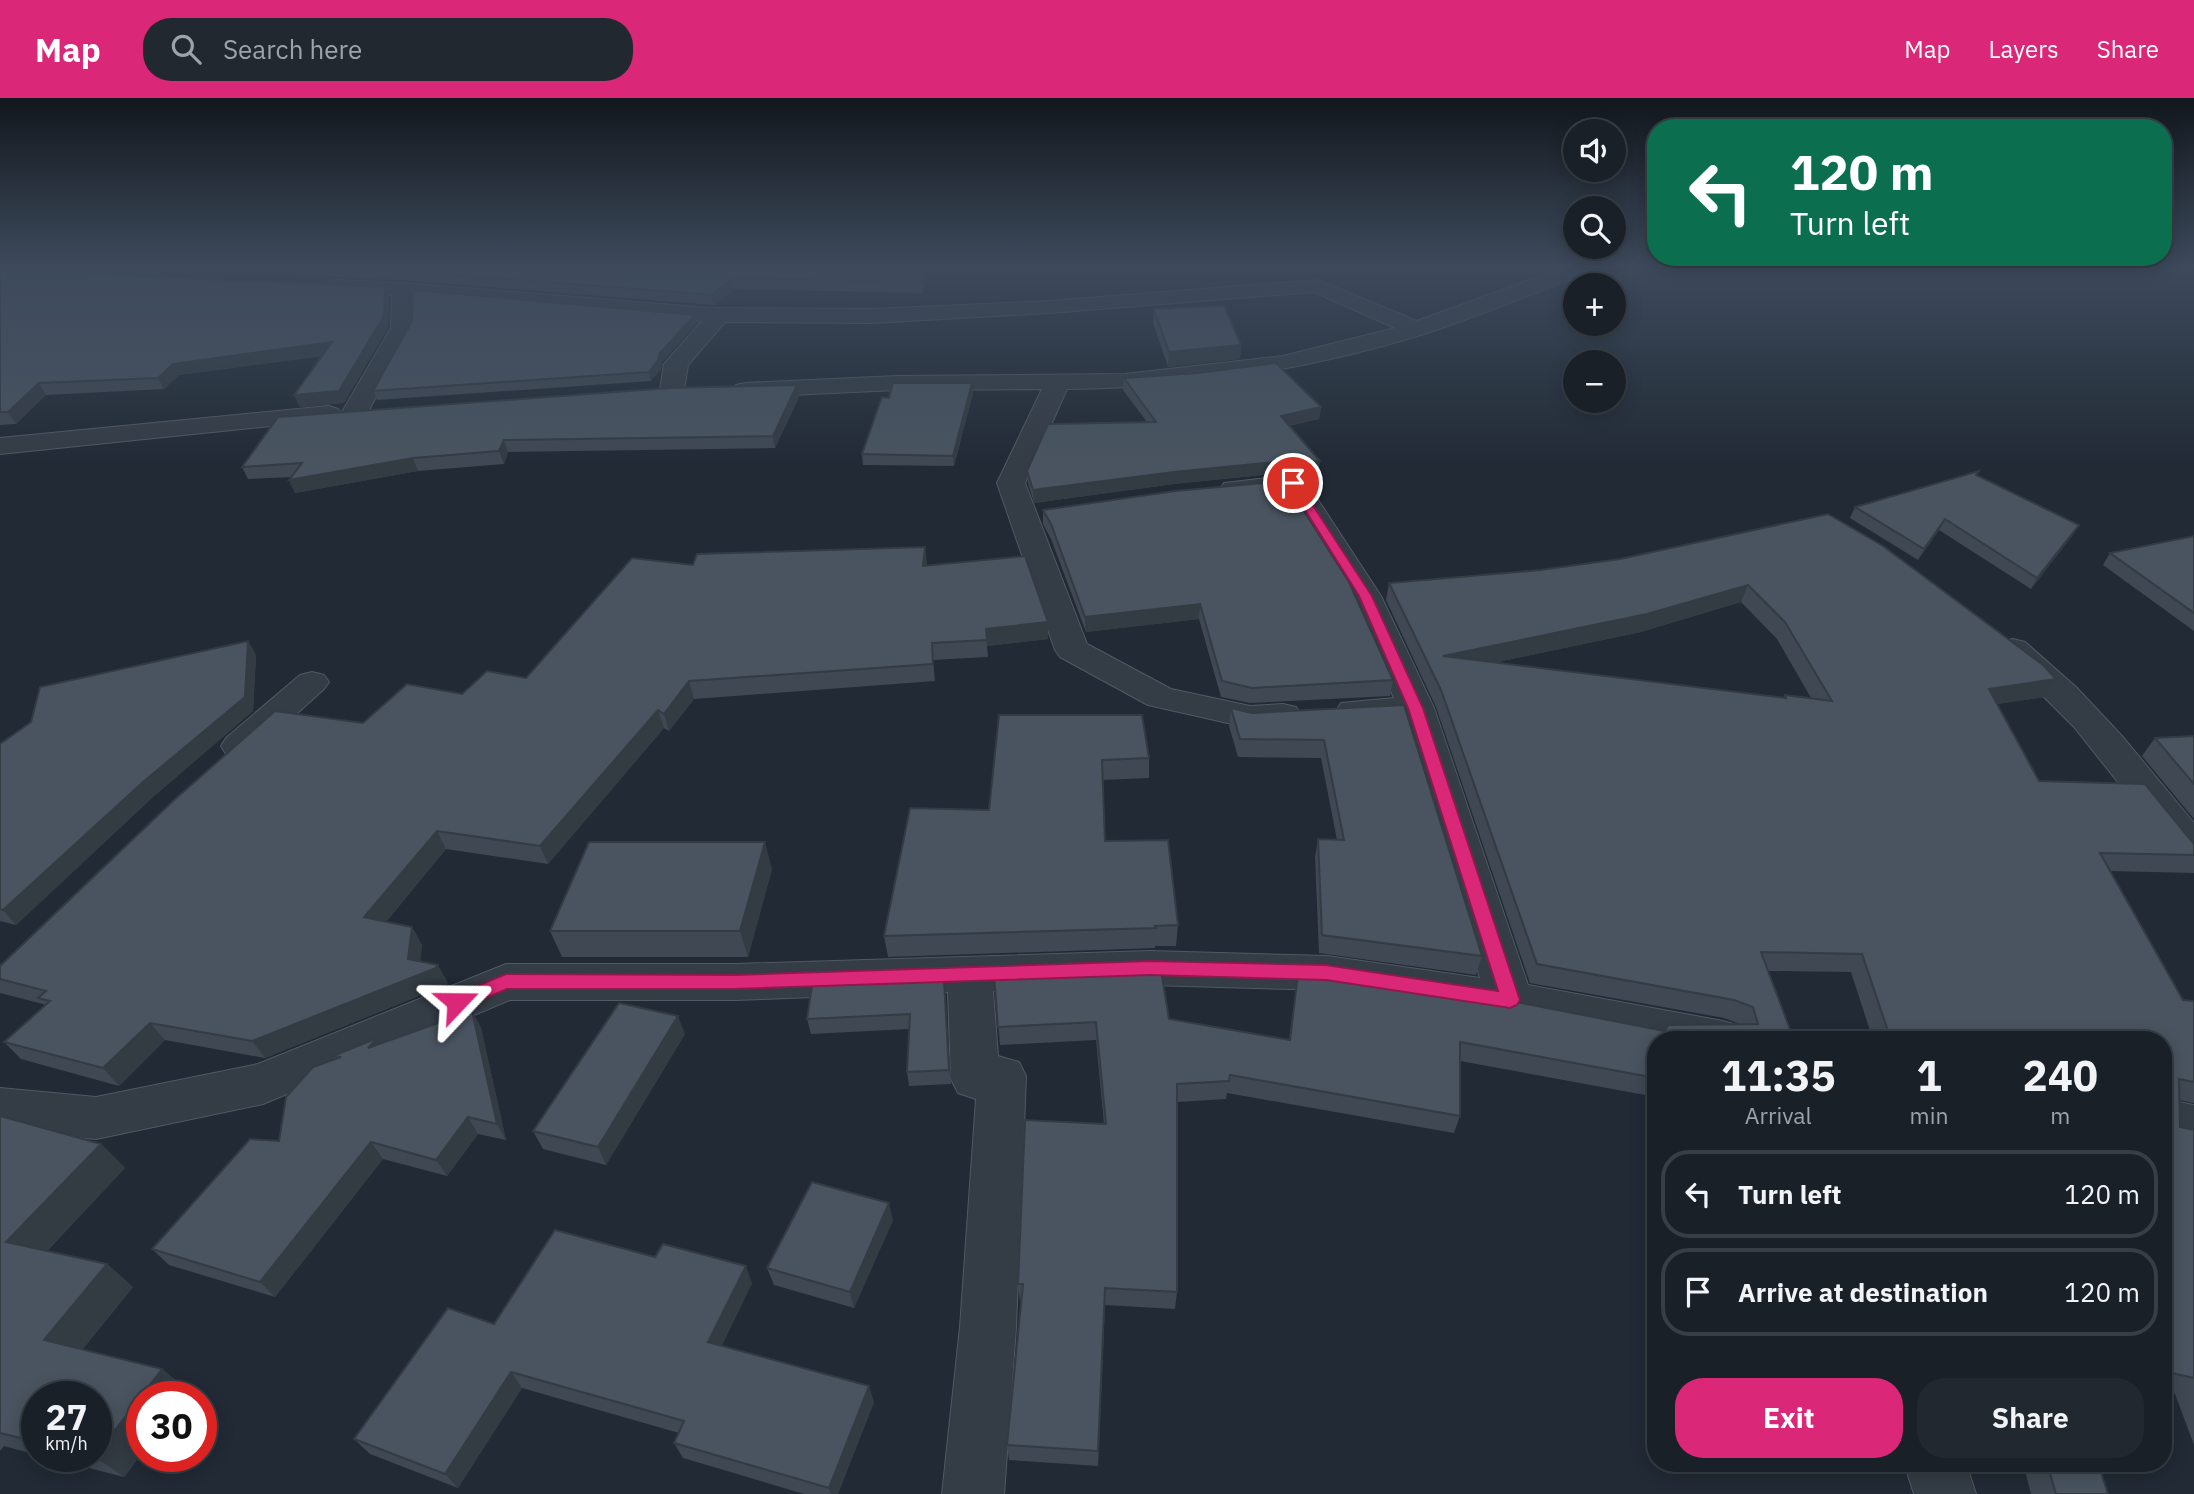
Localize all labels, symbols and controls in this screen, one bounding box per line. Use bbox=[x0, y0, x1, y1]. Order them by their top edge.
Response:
search box bbox=[143, 18, 633, 81]
text: Map bbox=[35, 28, 101, 71]
icon: search bbox=[167, 30, 205, 68]
text: Search here bbox=[223, 32, 362, 66]
text: Map bbox=[1904, 33, 1951, 65]
text: Layers bbox=[1989, 33, 2059, 65]
text: Share bbox=[2097, 33, 2159, 65]
map controls bbox=[1563, 119, 1626, 413]
button: sound bbox=[1563, 119, 1626, 182]
text: 120 m bbox=[1790, 140, 1934, 203]
icon: left bbox=[1675, 147, 1766, 238]
button: search bbox=[1563, 196, 1626, 259]
text: Turn left bbox=[1790, 202, 1910, 244]
button: + bbox=[1563, 273, 1626, 336]
button: − bbox=[1563, 350, 1626, 413]
pin bbox=[1263, 453, 1323, 513]
icon: arrive bbox=[1274, 464, 1312, 502]
position arrow bbox=[420, 965, 494, 1039]
text: 11:35 bbox=[1721, 1048, 1836, 1103]
text: 1 bbox=[1916, 1048, 1942, 1103]
text: 240 bbox=[2022, 1048, 2098, 1103]
text: Arrival bbox=[1745, 1100, 1812, 1130]
text: min bbox=[1910, 1100, 1948, 1130]
text: m bbox=[2050, 1100, 2070, 1130]
icon: left bbox=[1679, 1175, 1717, 1213]
text: Turn left bbox=[1738, 1177, 1841, 1211]
text: 120 m bbox=[2064, 1177, 2140, 1211]
icon: arrive bbox=[1679, 1273, 1717, 1311]
text: Arrive at destination bbox=[1738, 1275, 1988, 1309]
text: 120 m bbox=[2064, 1275, 2140, 1309]
button: Exit bbox=[1675, 1378, 1903, 1458]
button: Share bbox=[1917, 1378, 2144, 1458]
speed limit sign: 30 bbox=[126, 1381, 217, 1472]
text: 27 bbox=[45, 1394, 88, 1440]
text: km/h bbox=[45, 1432, 88, 1455]

